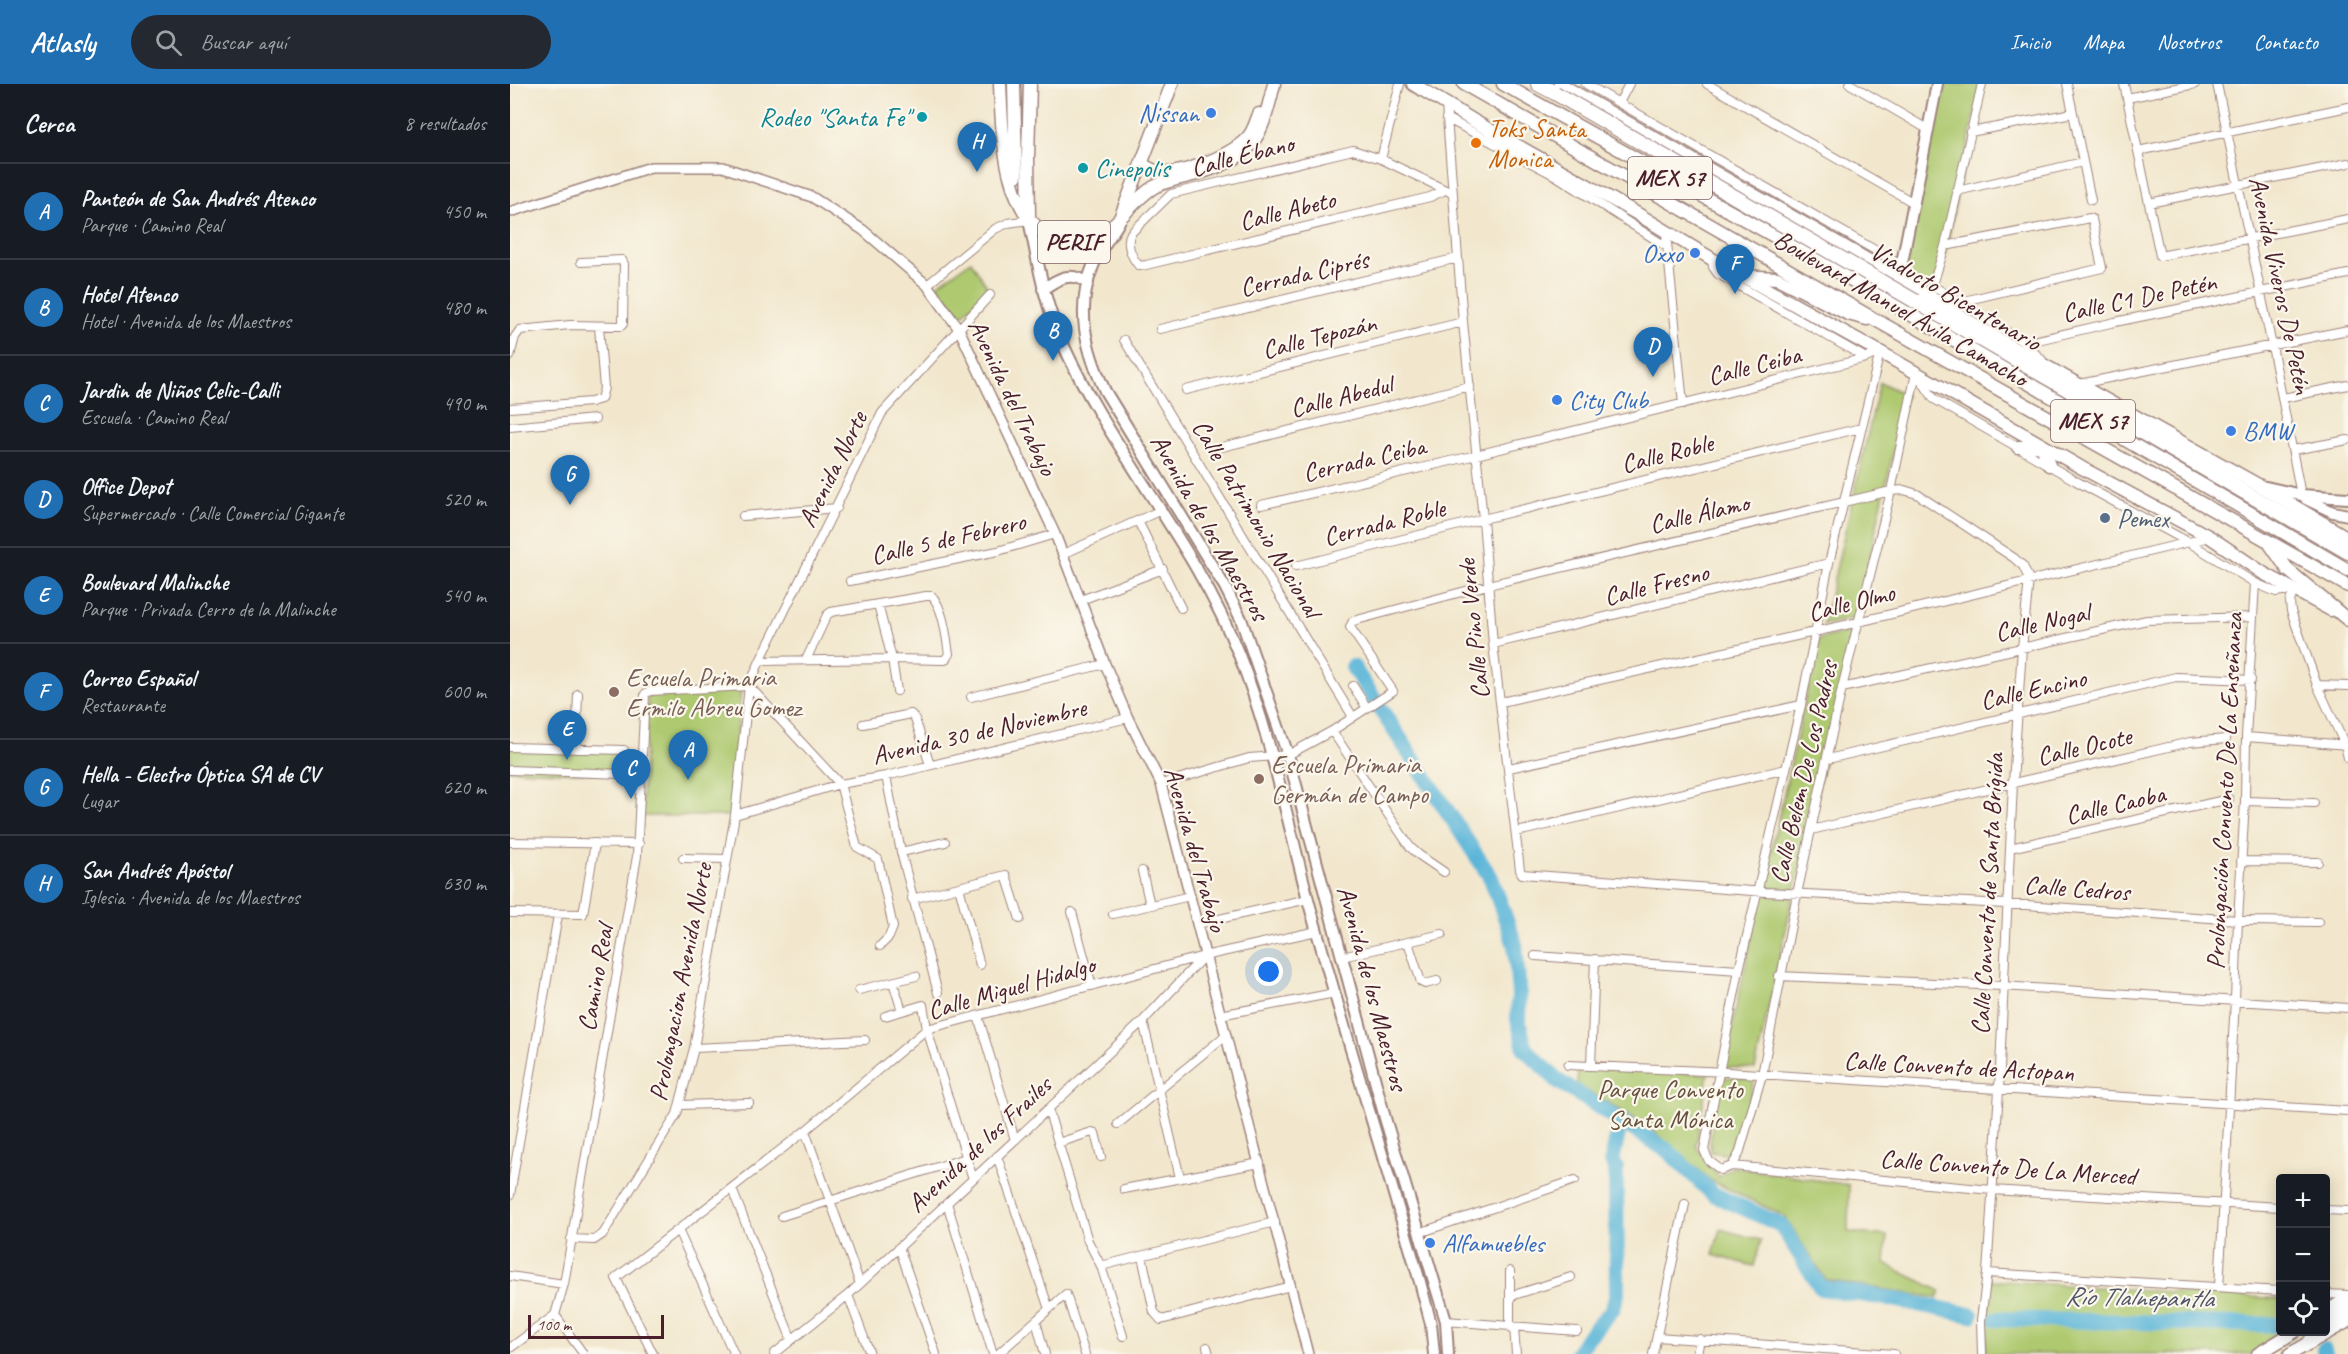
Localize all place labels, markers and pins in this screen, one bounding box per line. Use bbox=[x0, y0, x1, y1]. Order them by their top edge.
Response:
place label: Nissan bbox=[1138, 97, 1200, 130]
place label: Rodeo "Santa Fe" bbox=[759, 101, 915, 134]
marker: Nissan bbox=[1204, 106, 1218, 120]
marker: Rodeo "Santa Fe" bbox=[915, 110, 929, 124]
place label: Toks Santa Monica bbox=[1488, 112, 1588, 175]
pin: H bbox=[958, 122, 996, 172]
marker: Toks Santa Monica bbox=[1469, 136, 1483, 150]
place label: Cinepolis bbox=[1095, 152, 1172, 185]
marker: Cinepolis bbox=[1076, 161, 1090, 175]
place label: Oxxo bbox=[1642, 237, 1685, 270]
pin: F bbox=[1716, 244, 1754, 294]
marker: Oxxo bbox=[1688, 246, 1702, 260]
pin: B bbox=[1034, 312, 1072, 361]
pin: D bbox=[1634, 328, 1672, 377]
place label: City Club bbox=[1569, 384, 1649, 417]
marker: City Club bbox=[1550, 393, 1564, 407]
place label: BMW bbox=[2243, 415, 2296, 448]
marker: BMW bbox=[2224, 424, 2238, 438]
pin: G bbox=[550, 456, 590, 505]
place label: Pemex bbox=[2117, 502, 2171, 535]
marker: Pemex bbox=[2098, 511, 2112, 525]
place label: Escuela Primaria Ermilo Abreu Gomez bbox=[626, 661, 804, 724]
marker: Escuela Primaria Ermilo Abreu Gomez bbox=[607, 685, 621, 699]
pin: E bbox=[548, 710, 586, 760]
pin: A bbox=[668, 730, 708, 780]
place label: Escuela Primaria Germán de Campo bbox=[1271, 748, 1430, 811]
pin: C bbox=[612, 750, 650, 799]
marker: Escuela Primaria Germán de Campo bbox=[1252, 772, 1266, 786]
place label: Alfamuebles bbox=[1442, 1227, 1546, 1260]
marker: Alfamuebles bbox=[1423, 1236, 1437, 1250]

